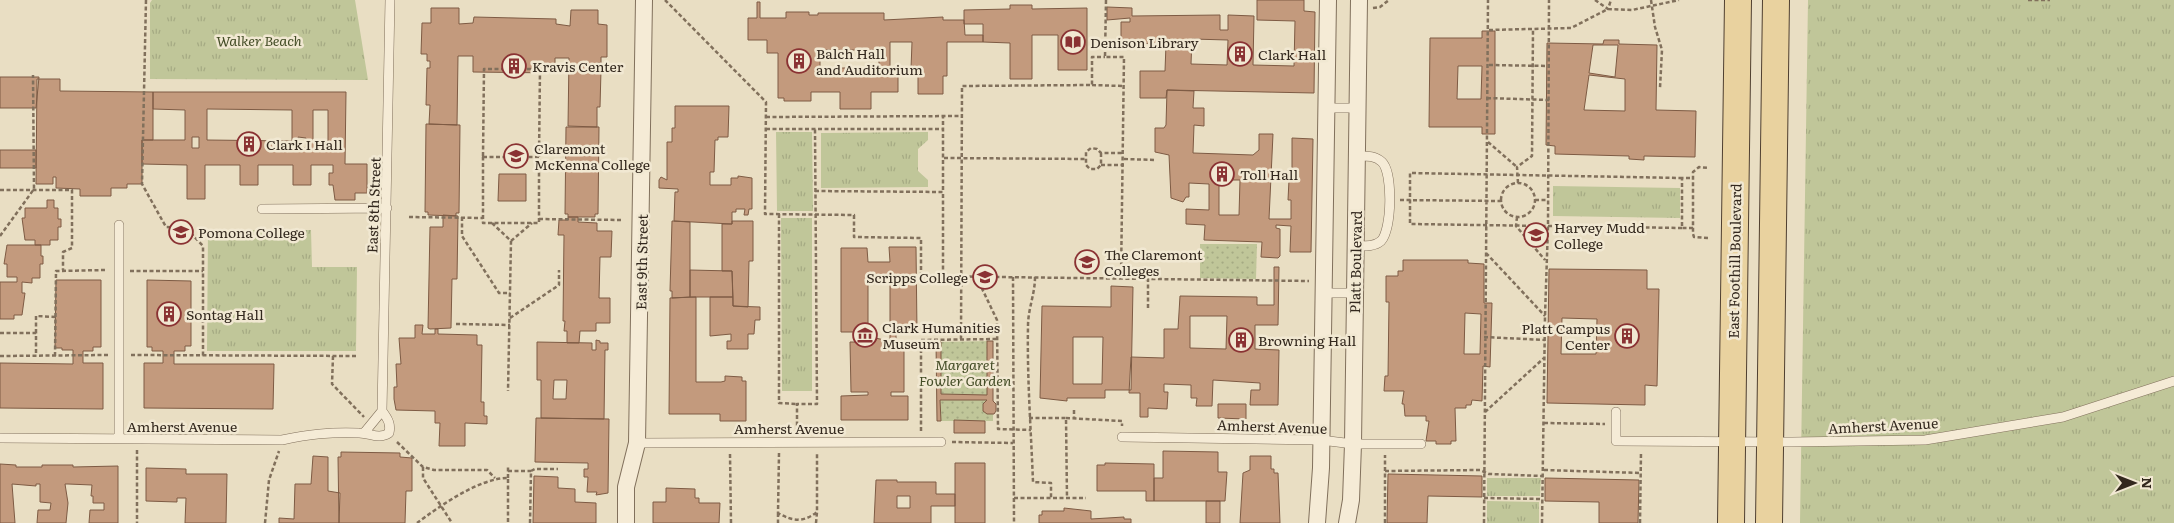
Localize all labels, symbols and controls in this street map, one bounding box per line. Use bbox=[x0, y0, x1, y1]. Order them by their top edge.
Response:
library icon: Denison Library bbox=[1060, 29, 1086, 55]
park label: Walker Beach bbox=[216, 30, 303, 50]
place label: Denison Library bbox=[1090, 32, 1200, 52]
building icon: Clark Hall bbox=[1227, 41, 1253, 67]
place label: Balch Hall and Auditorium bbox=[816, 43, 923, 79]
place label: Clark Hall bbox=[1258, 44, 1326, 64]
building icon: Balch Hall and Auditorium bbox=[786, 48, 812, 74]
building icon: Kravis Center bbox=[501, 53, 527, 79]
place label: Kravis Center bbox=[532, 56, 624, 76]
building icon: Clark I Hall bbox=[236, 131, 262, 157]
place label: Clark I Hall bbox=[266, 134, 343, 154]
place label: Claremont McKenna College bbox=[534, 138, 650, 174]
school or university icon: Claremont McKenna College bbox=[503, 143, 529, 169]
street label: East 8th Street bbox=[361, 156, 385, 254]
building icon: Toll Hall bbox=[1209, 161, 1235, 187]
place label: Toll Hall bbox=[1240, 164, 1299, 184]
street label: East Foothill Boulevard bbox=[1723, 183, 1745, 339]
street label: Platt Boulevard bbox=[1344, 210, 1366, 314]
street label: East 9th Street bbox=[630, 213, 652, 310]
place label: Harvey Mudd College bbox=[1554, 217, 1645, 253]
school or university icon: Pomona College bbox=[168, 219, 194, 245]
place label: Pomona College bbox=[198, 222, 305, 242]
school or university icon: Harvey Mudd College bbox=[1523, 222, 1549, 248]
place label: The Claremont Colleges bbox=[1104, 244, 1203, 280]
school or university icon: The Claremont Colleges bbox=[1074, 249, 1100, 275]
school or university icon: Scripps College bbox=[972, 264, 998, 290]
place label: Scripps College bbox=[866, 267, 968, 287]
building icon: Sontag Hall bbox=[156, 301, 182, 327]
place label: Sontag Hall bbox=[186, 304, 264, 324]
place label: Clark Humanities Museum bbox=[882, 317, 1000, 353]
place label: Platt Campus Center bbox=[1521, 318, 1610, 354]
museum icon: Clark Humanities Museum bbox=[852, 322, 878, 348]
building icon: Platt Campus Center bbox=[1614, 323, 1640, 349]
building icon: Browning Hall bbox=[1228, 327, 1254, 353]
place label: Browning Hall bbox=[1258, 330, 1357, 350]
park label: Margaret Fowler Garden bbox=[919, 354, 1012, 390]
street label: Amherst Avenue bbox=[1827, 412, 1939, 438]
street label: Amherst Avenue bbox=[1217, 414, 1327, 438]
street label: Amherst Avenue bbox=[127, 416, 237, 436]
street label: Amherst Avenue bbox=[734, 418, 844, 438]
north arrow bbox=[2109, 458, 2159, 508]
text: N bbox=[2138, 477, 2158, 489]

